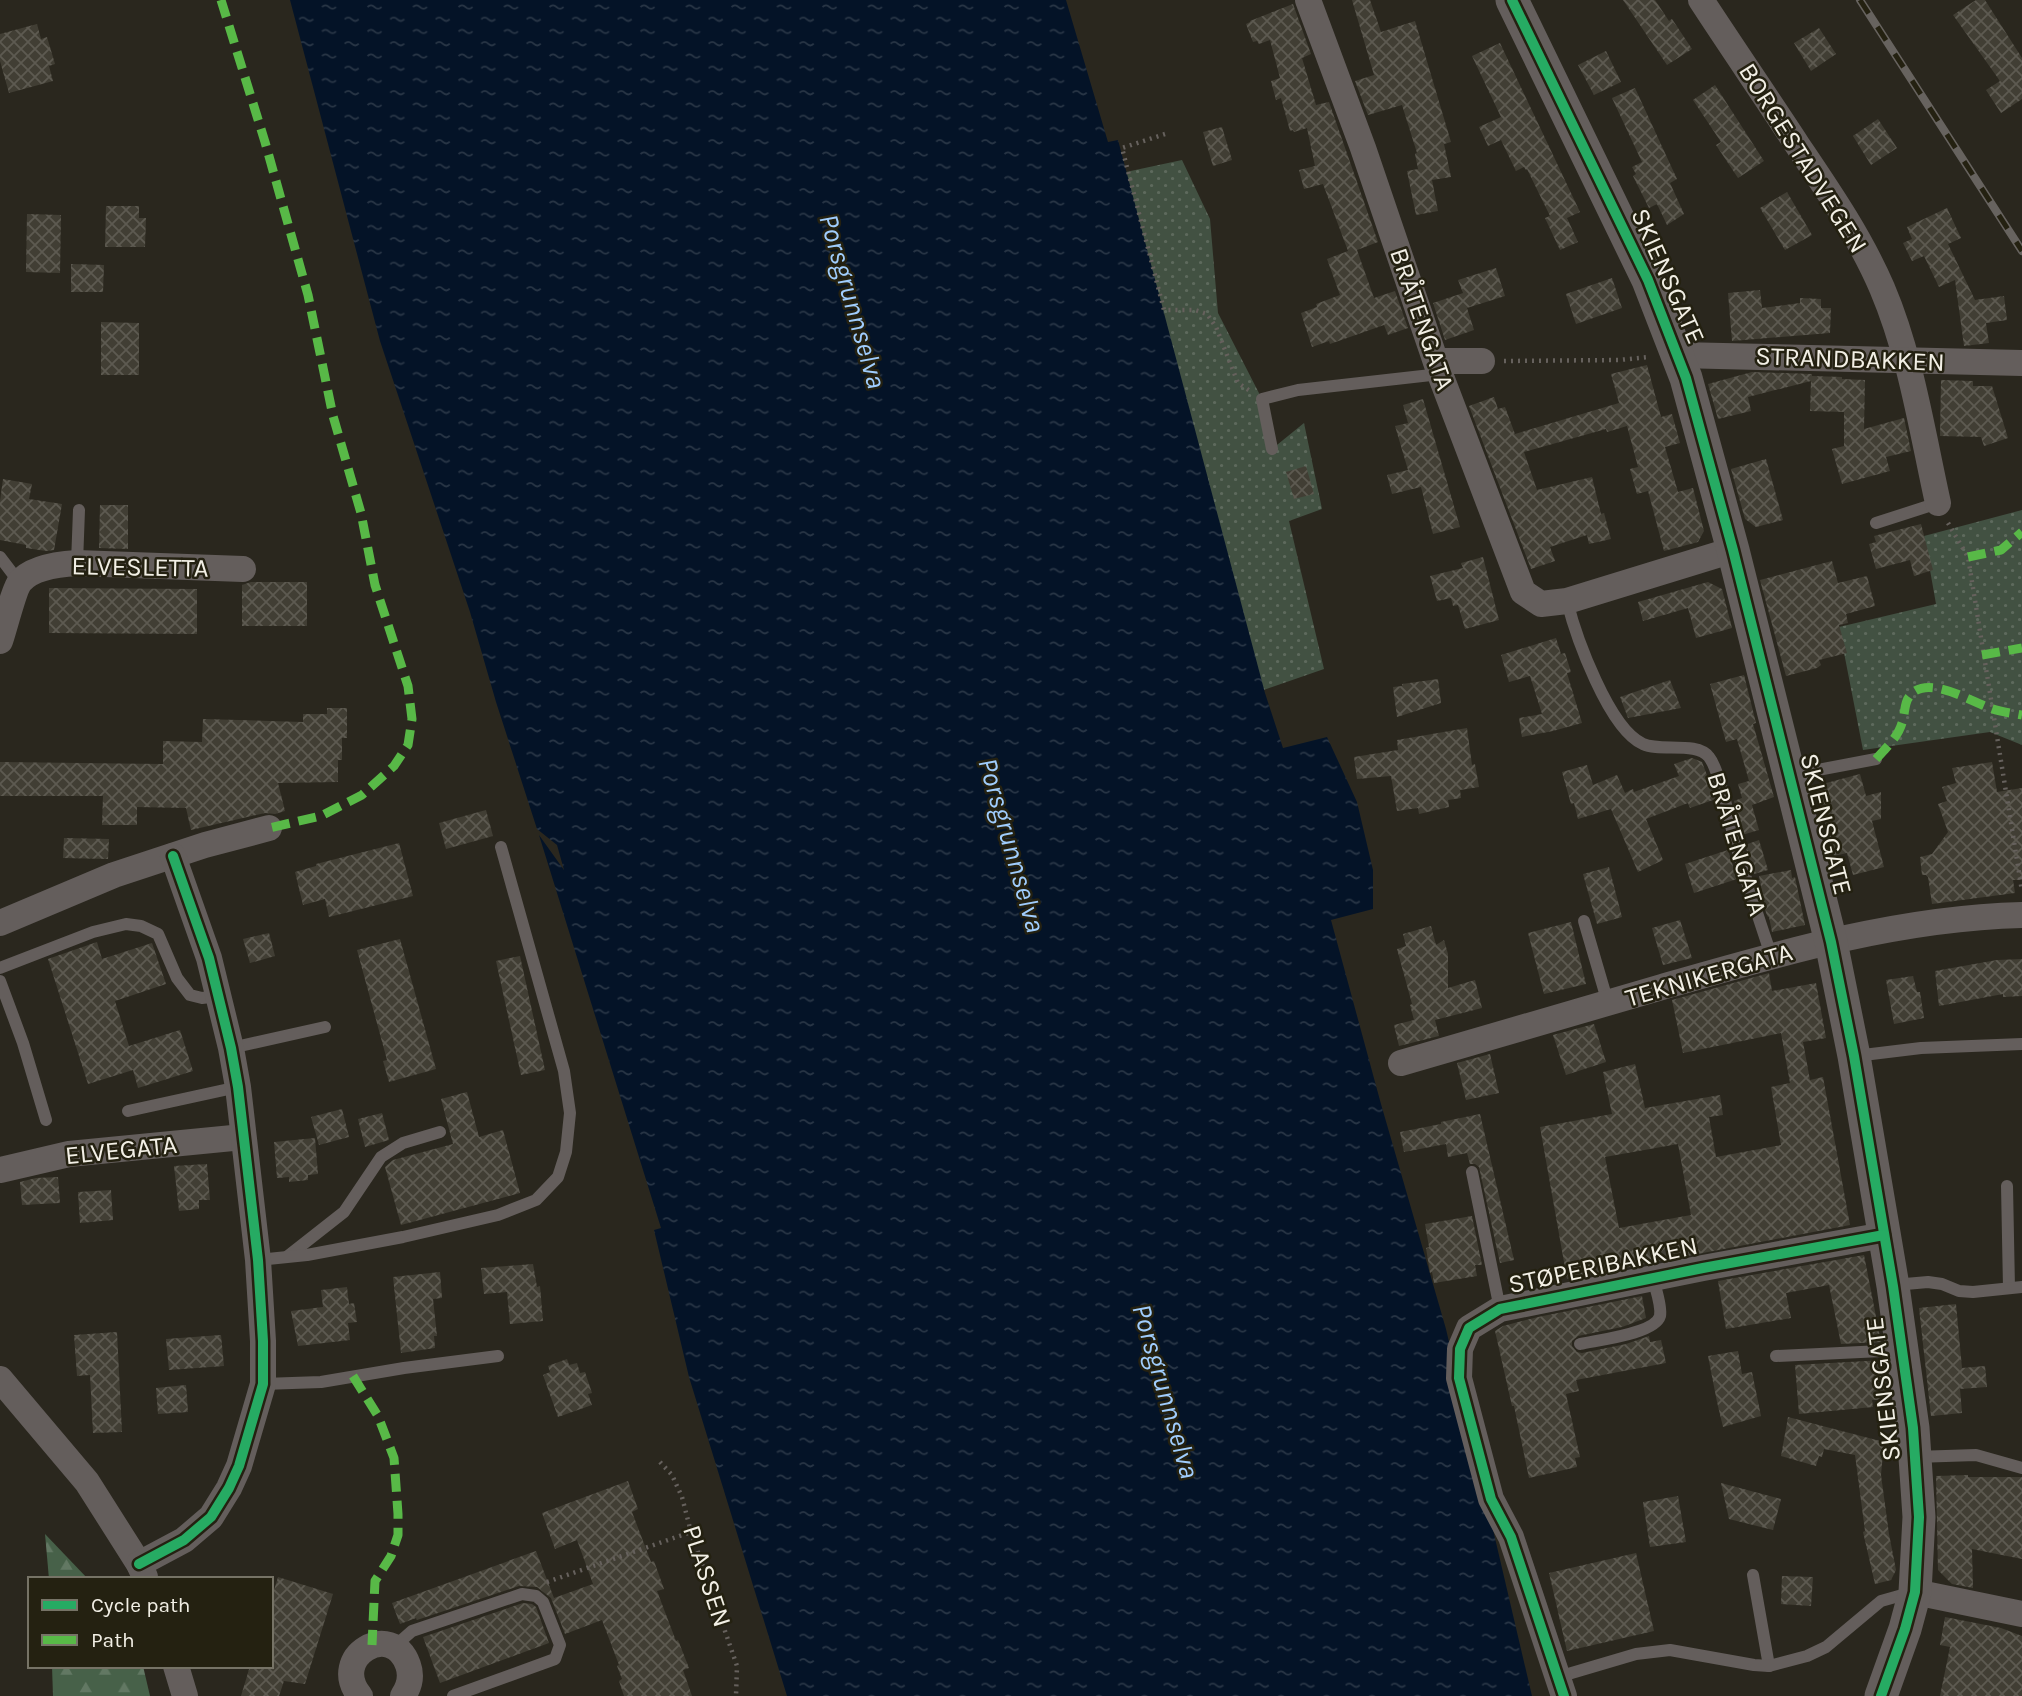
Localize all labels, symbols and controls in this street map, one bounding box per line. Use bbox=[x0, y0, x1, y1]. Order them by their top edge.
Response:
street label: BORGESTADVEGEN bbox=[1732, 57, 1874, 259]
street label: SKIENSGATE bbox=[1624, 203, 1712, 349]
water label: Porsgrunnselva bbox=[812, 210, 894, 392]
street label: BRÅTENGATA bbox=[1383, 244, 1461, 394]
street label: STRANDBAKKEN bbox=[1755, 340, 1945, 378]
street label: ELVESLETTA bbox=[71, 550, 209, 584]
street label: SKIENSGATE bbox=[1793, 750, 1859, 898]
water label: Porsgrunnselva bbox=[971, 754, 1053, 936]
street label: BRÅTENGATA bbox=[1700, 768, 1774, 920]
street label: TEKNIKERGATA bbox=[1622, 936, 1796, 1014]
street label: ELVEGATA bbox=[64, 1129, 179, 1171]
street label: STØPERIBAKKEN bbox=[1505, 1230, 1701, 1300]
water label: Porsgrunnselva bbox=[1125, 1300, 1207, 1482]
street label: SKIENSGATE bbox=[1859, 1315, 1907, 1463]
street label: PLASSEN bbox=[676, 1521, 738, 1631]
legend bbox=[28, 1577, 273, 1668]
text: Cycle path bbox=[91, 1593, 191, 1617]
text: Path bbox=[91, 1628, 135, 1652]

